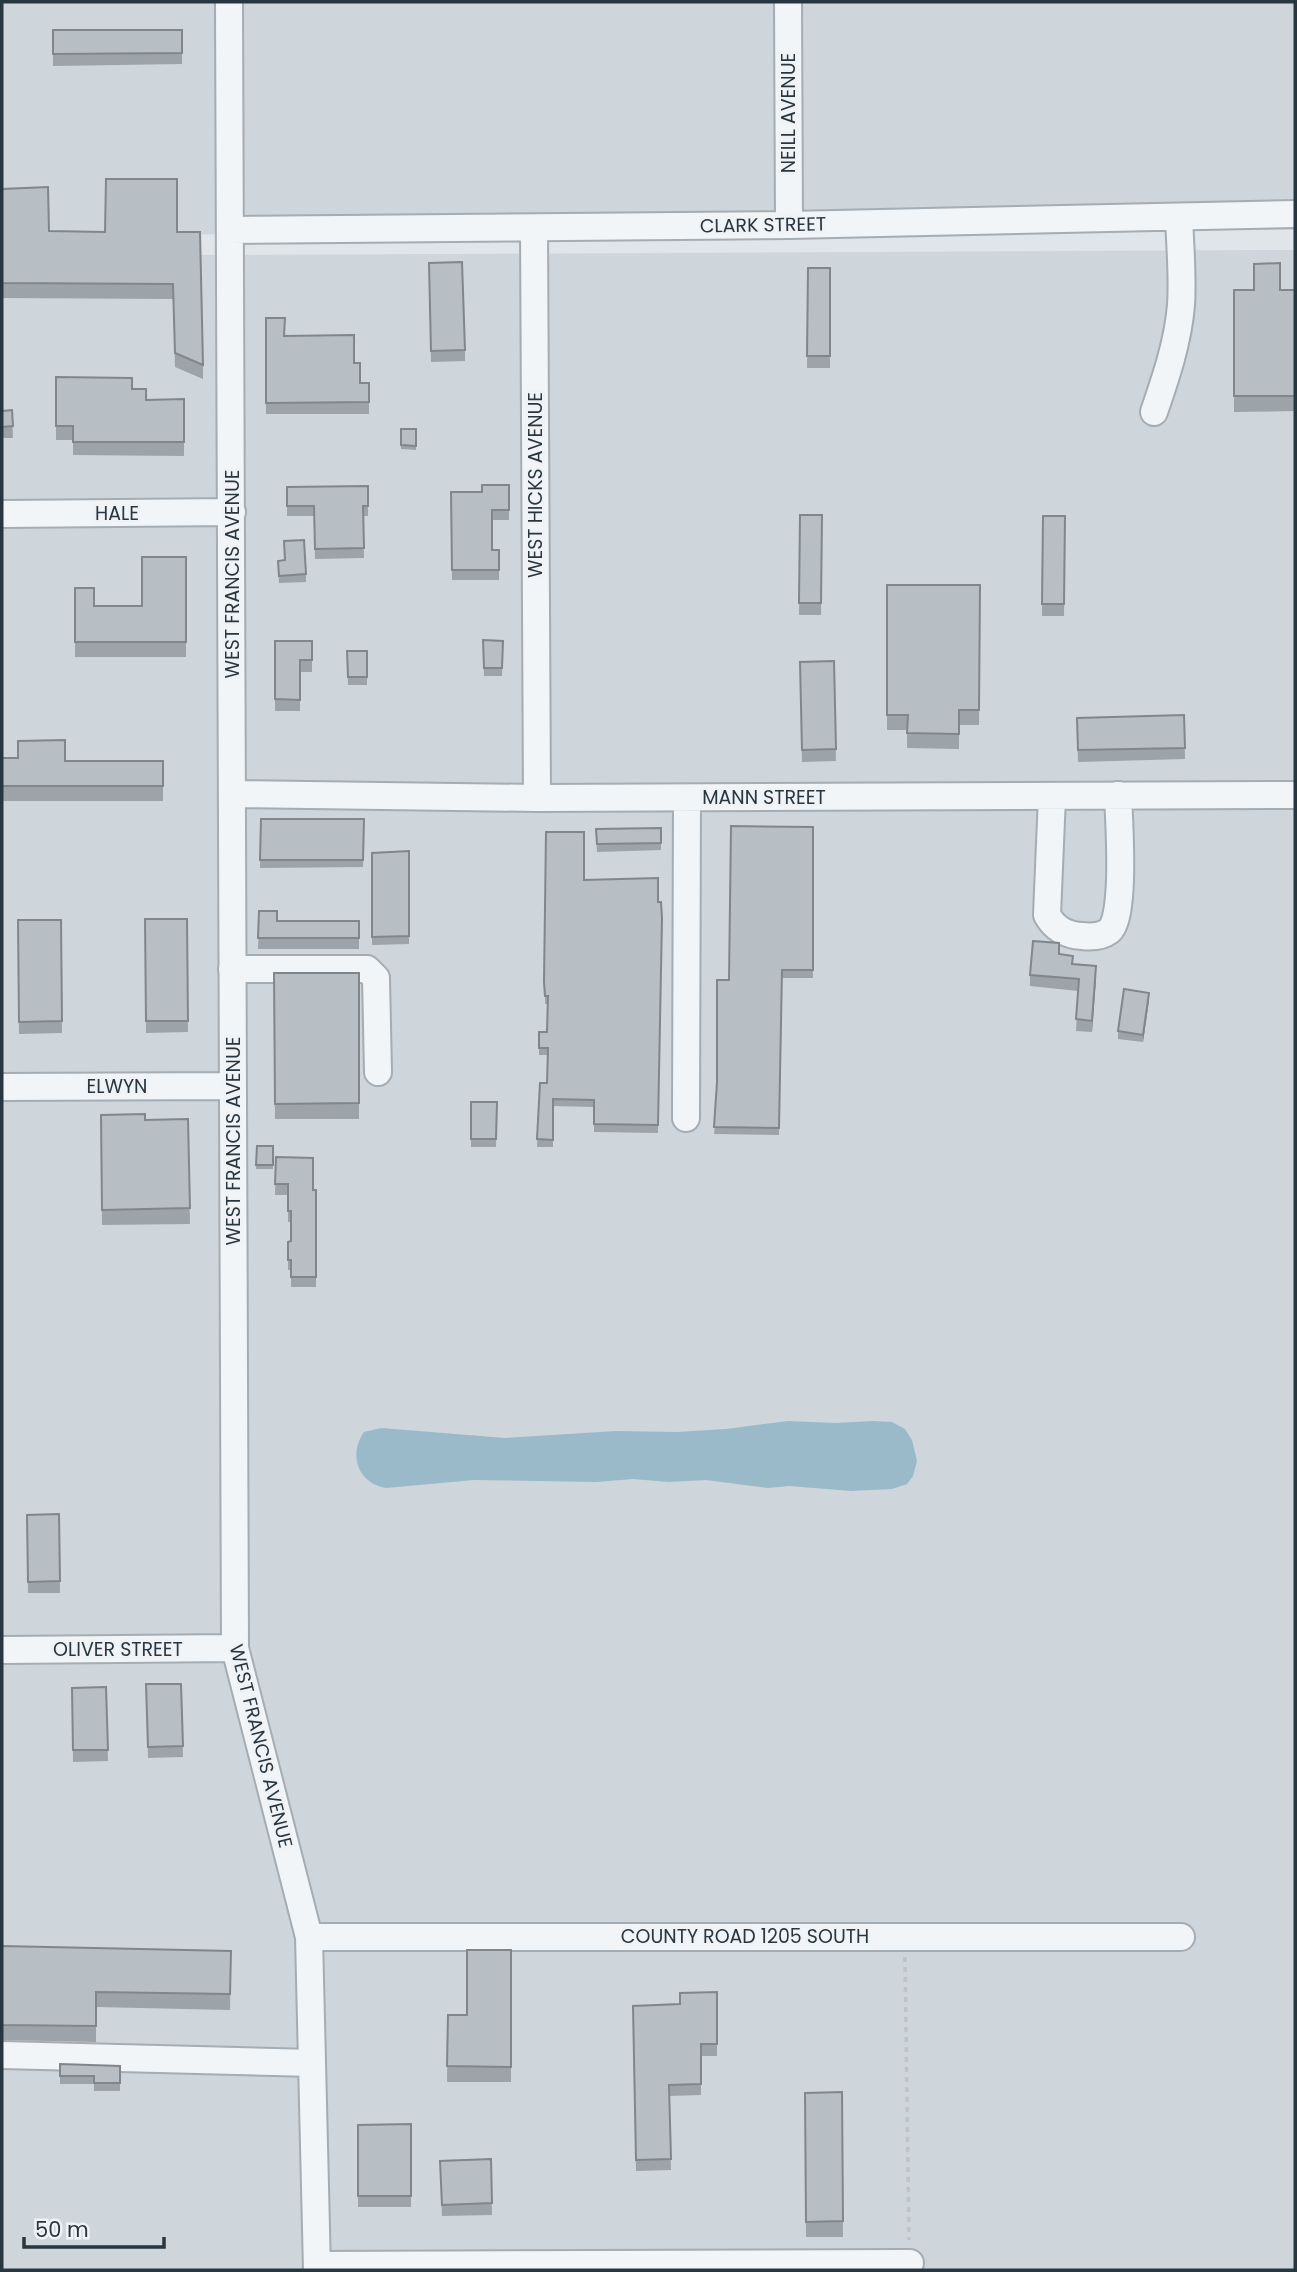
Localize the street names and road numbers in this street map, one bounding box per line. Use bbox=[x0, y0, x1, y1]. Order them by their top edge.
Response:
street label: NEILL AVENUE bbox=[775, 53, 802, 173]
street label: CLARK STREET bbox=[700, 210, 826, 240]
street label: WEST HICKS AVENUE bbox=[522, 392, 549, 578]
street label: WEST FRANCIS AVENUE bbox=[219, 470, 246, 678]
street label: HALE bbox=[95, 500, 139, 527]
street label: MANN STREET bbox=[702, 784, 826, 811]
street label: WEST FRANCIS AVENUE bbox=[220, 1037, 247, 1245]
street label: ELWYN bbox=[87, 1073, 147, 1100]
street label: OLIVER STREET bbox=[53, 1636, 183, 1663]
street label: WEST FRANCIS AVENUE bbox=[223, 1641, 299, 1851]
street label: COUNTY ROAD 1205 SOUTH bbox=[621, 1923, 869, 1950]

